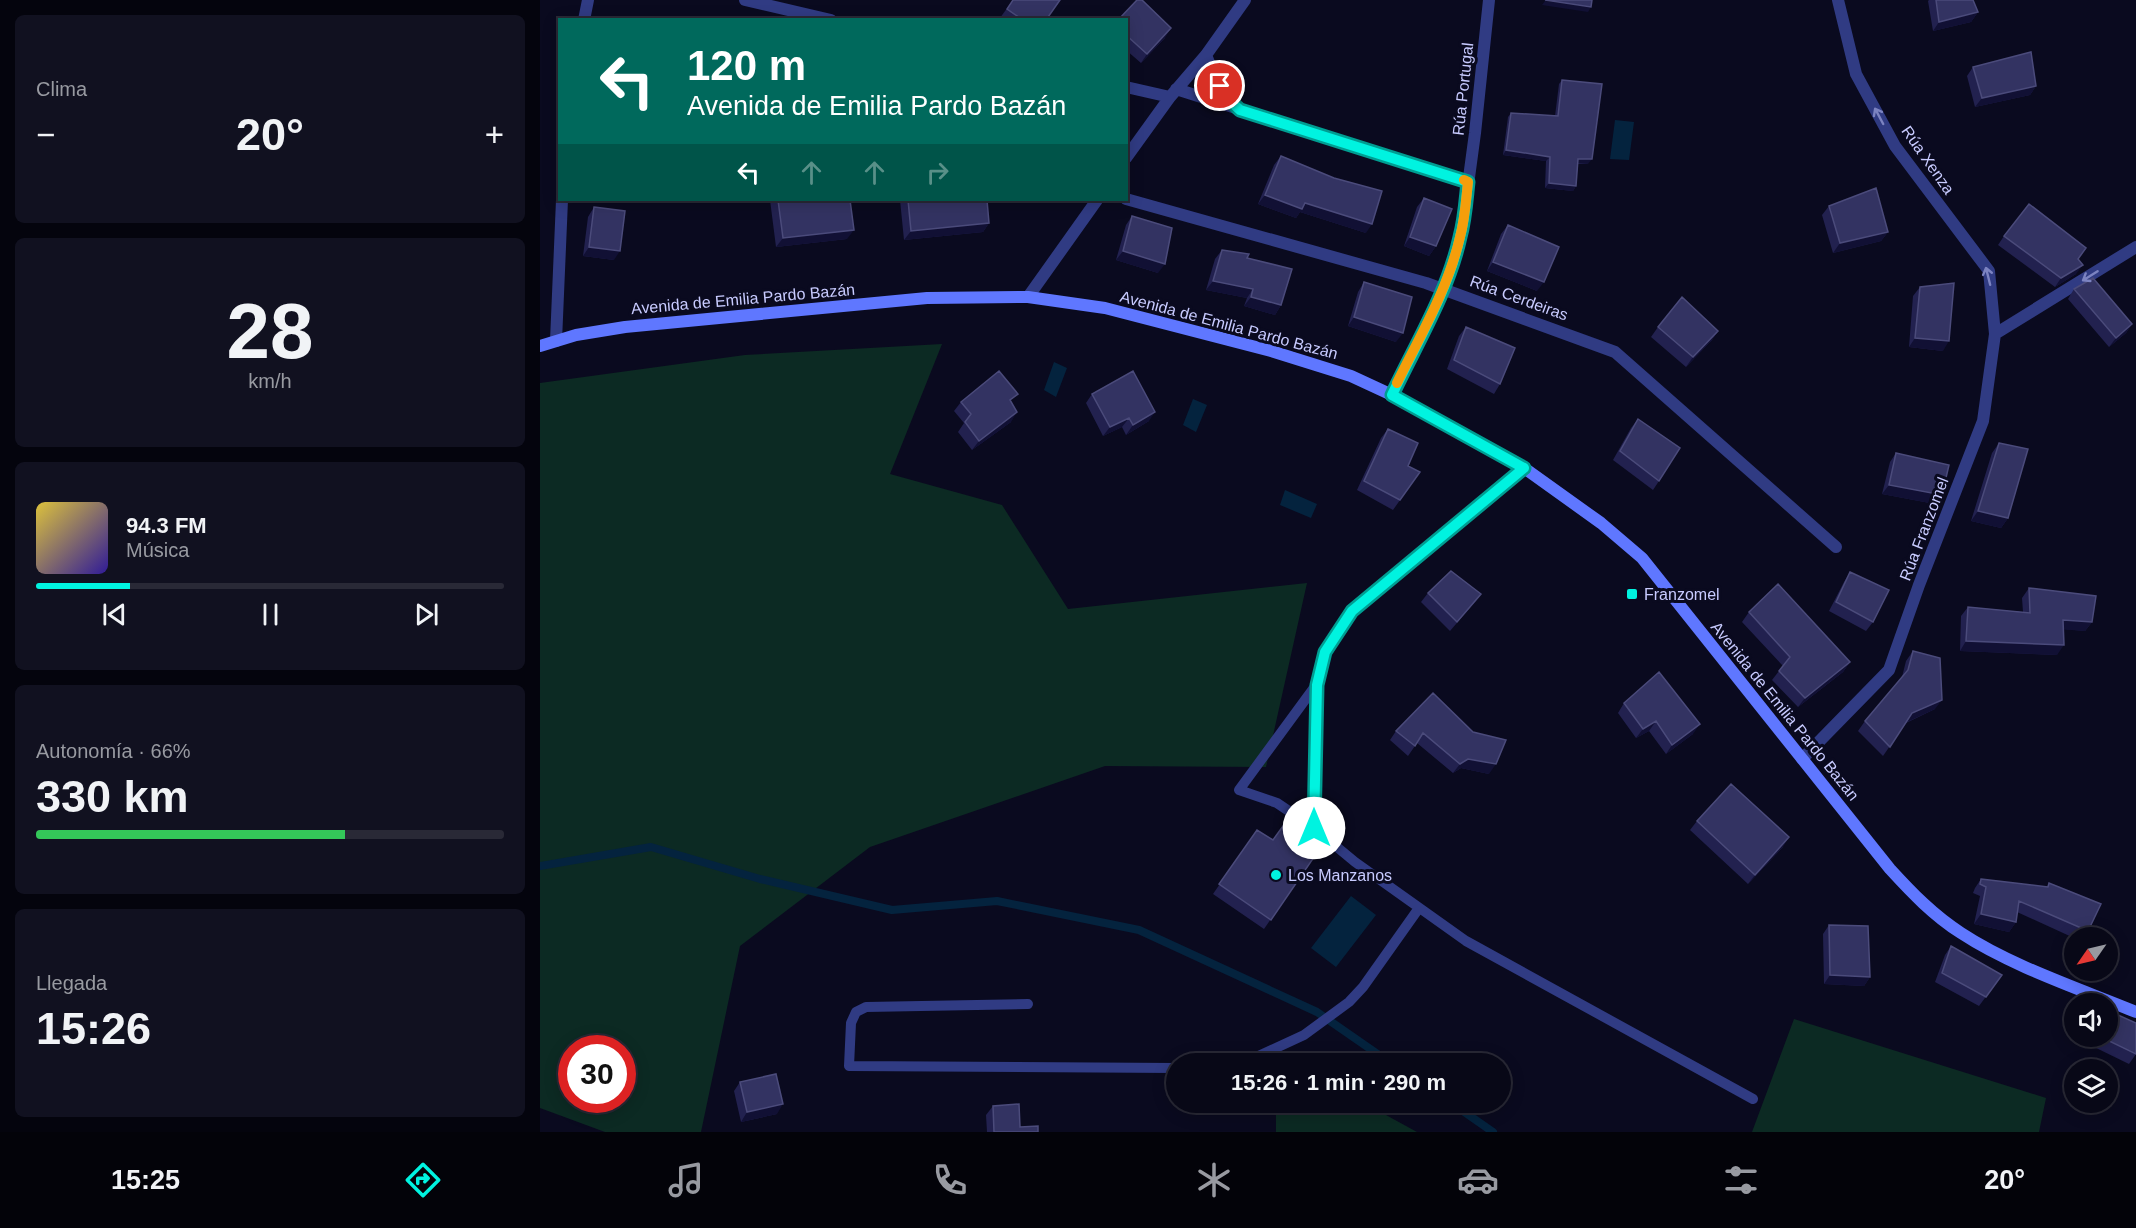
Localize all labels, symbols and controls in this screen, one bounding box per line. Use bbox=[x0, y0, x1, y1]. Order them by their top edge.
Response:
icon: left bbox=[588, 42, 666, 120]
text: 120 m bbox=[687, 42, 806, 89]
street label: Rúa Portugal bbox=[1450, 42, 1476, 136]
pin bbox=[1194, 60, 1245, 111]
icon: arrive bbox=[1203, 69, 1236, 102]
text: Clima bbox=[36, 78, 87, 100]
text: Avenida de Emilia Pardo Bazán bbox=[687, 91, 1066, 121]
one-way arrow bbox=[1873, 108, 1885, 125]
text: 20° bbox=[236, 109, 304, 160]
text: − bbox=[36, 116, 55, 153]
text: + bbox=[485, 116, 504, 153]
street label: Rúa Xenza bbox=[1898, 123, 1958, 197]
icon: left bbox=[732, 156, 765, 189]
icon: ahead bbox=[795, 156, 828, 189]
icon: ahead bbox=[858, 156, 891, 189]
icon: right bbox=[921, 156, 954, 189]
one-way arrow bbox=[1981, 267, 1993, 286]
one-way arrow bbox=[2082, 269, 2099, 282]
street label: Rúa Cerdeiras bbox=[1468, 272, 1570, 324]
street label: Avenida de Emilia Pardo Bazán bbox=[630, 281, 856, 317]
text: 28 bbox=[227, 287, 313, 375]
street label: Avenida de Emilia Pardo Bazán bbox=[1118, 288, 1340, 362]
text: km/h bbox=[248, 370, 292, 392]
street label: Rúa Franzomel bbox=[1896, 475, 1952, 583]
text: 94.3 FM bbox=[126, 513, 207, 538]
text: Música bbox=[126, 539, 189, 561]
place label: Franzomel bbox=[1644, 586, 1720, 603]
marker: Franzomel bbox=[1625, 587, 1639, 601]
icon: previous bbox=[98, 598, 131, 631]
icon: pause bbox=[254, 598, 287, 631]
icon: next bbox=[410, 598, 443, 631]
street label: Avenida de Emilia Pardo Bazán bbox=[1708, 618, 1862, 804]
text: Autonomía · 66% bbox=[36, 740, 191, 762]
text: 330 km bbox=[36, 771, 189, 822]
position arrow bbox=[1282, 796, 1346, 860]
place label: Los Manzanos bbox=[1288, 867, 1392, 884]
marker: Los Manzanos bbox=[1269, 868, 1283, 882]
north arrow bbox=[2064, 927, 2118, 981]
map controls bbox=[2064, 927, 2118, 1113]
text: Llegada bbox=[36, 972, 107, 994]
button: sound bbox=[2064, 993, 2118, 1047]
text: 15:26 bbox=[36, 1003, 151, 1054]
speed limit sign: 30 bbox=[558, 1035, 636, 1113]
button: layers bbox=[2064, 1059, 2118, 1113]
text: 15:26 · 1 min · 290 m bbox=[1231, 1070, 1446, 1095]
icon: directions bbox=[402, 1159, 444, 1201]
icon: music bbox=[665, 1159, 707, 1201]
icon: phone bbox=[929, 1159, 971, 1201]
icon: climate bbox=[1193, 1159, 1235, 1201]
icon: car bbox=[1457, 1159, 1499, 1201]
icon: filters bbox=[1720, 1159, 1762, 1201]
text: 15:25 bbox=[111, 1165, 180, 1195]
text: 20° bbox=[1984, 1165, 2025, 1195]

